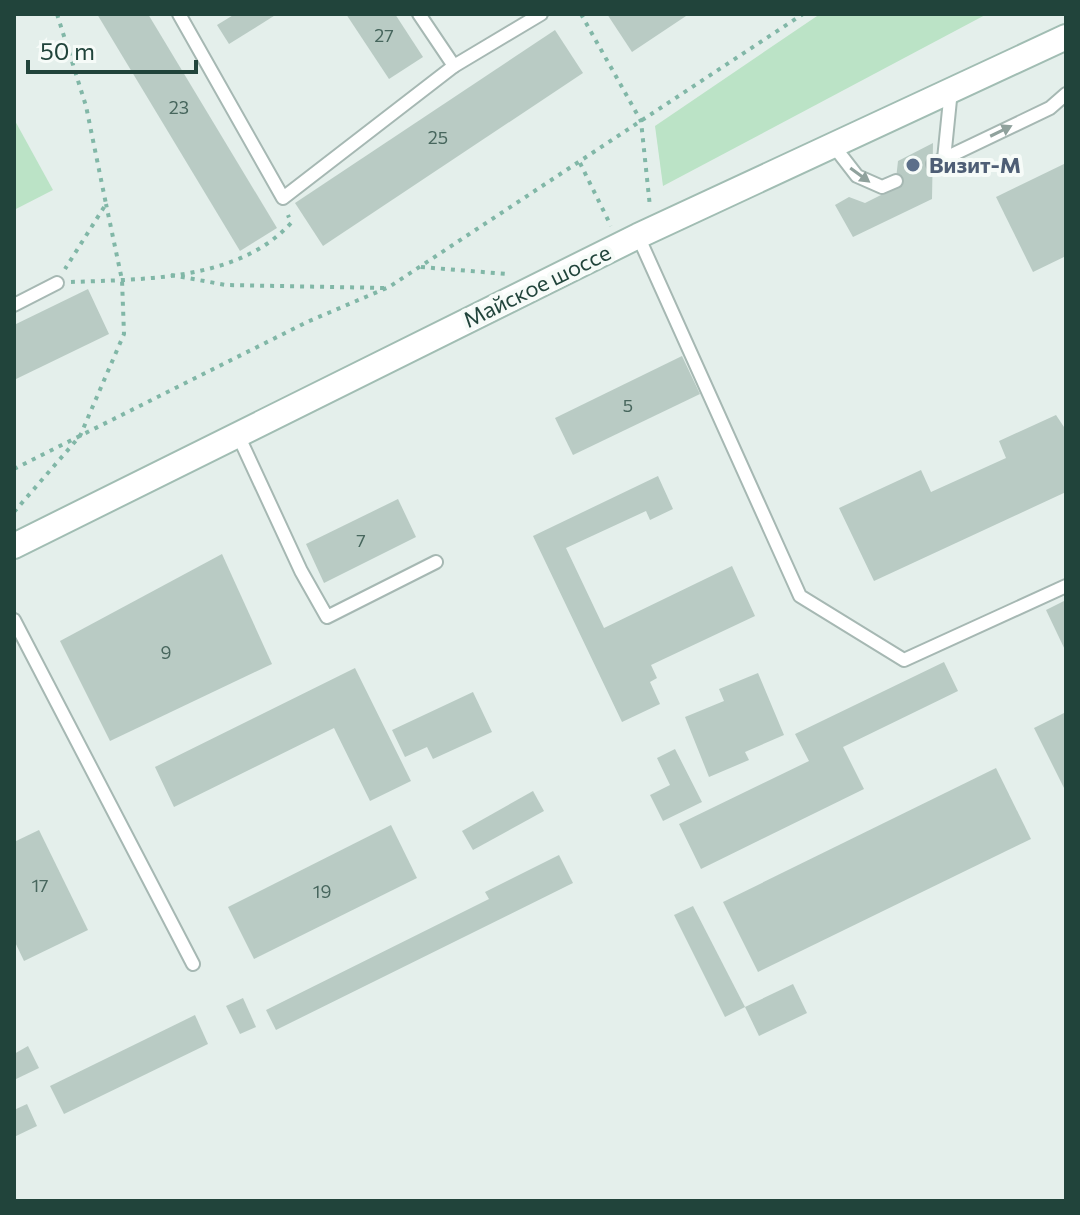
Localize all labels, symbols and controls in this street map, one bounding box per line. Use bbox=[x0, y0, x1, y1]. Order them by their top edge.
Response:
scale bar bbox=[28, 24, 196, 74]
house number: 27 bbox=[374, 24, 394, 46]
text: 50 m bbox=[40, 36, 95, 65]
house number: 23 bbox=[169, 96, 189, 118]
one-way arrow bbox=[989, 124, 1012, 138]
house number: 25 bbox=[428, 126, 448, 148]
place label: Визит-М bbox=[929, 151, 1021, 178]
marker: Визит-М bbox=[904, 156, 922, 174]
one-way arrow bbox=[849, 167, 871, 183]
street label: Майское шоссе bbox=[459, 238, 615, 333]
house number: 5 bbox=[623, 394, 633, 416]
house number: 7 bbox=[356, 529, 366, 551]
house number: 9 bbox=[161, 641, 171, 663]
house number: 17 bbox=[31, 874, 49, 896]
house number: 19 bbox=[313, 880, 331, 902]

